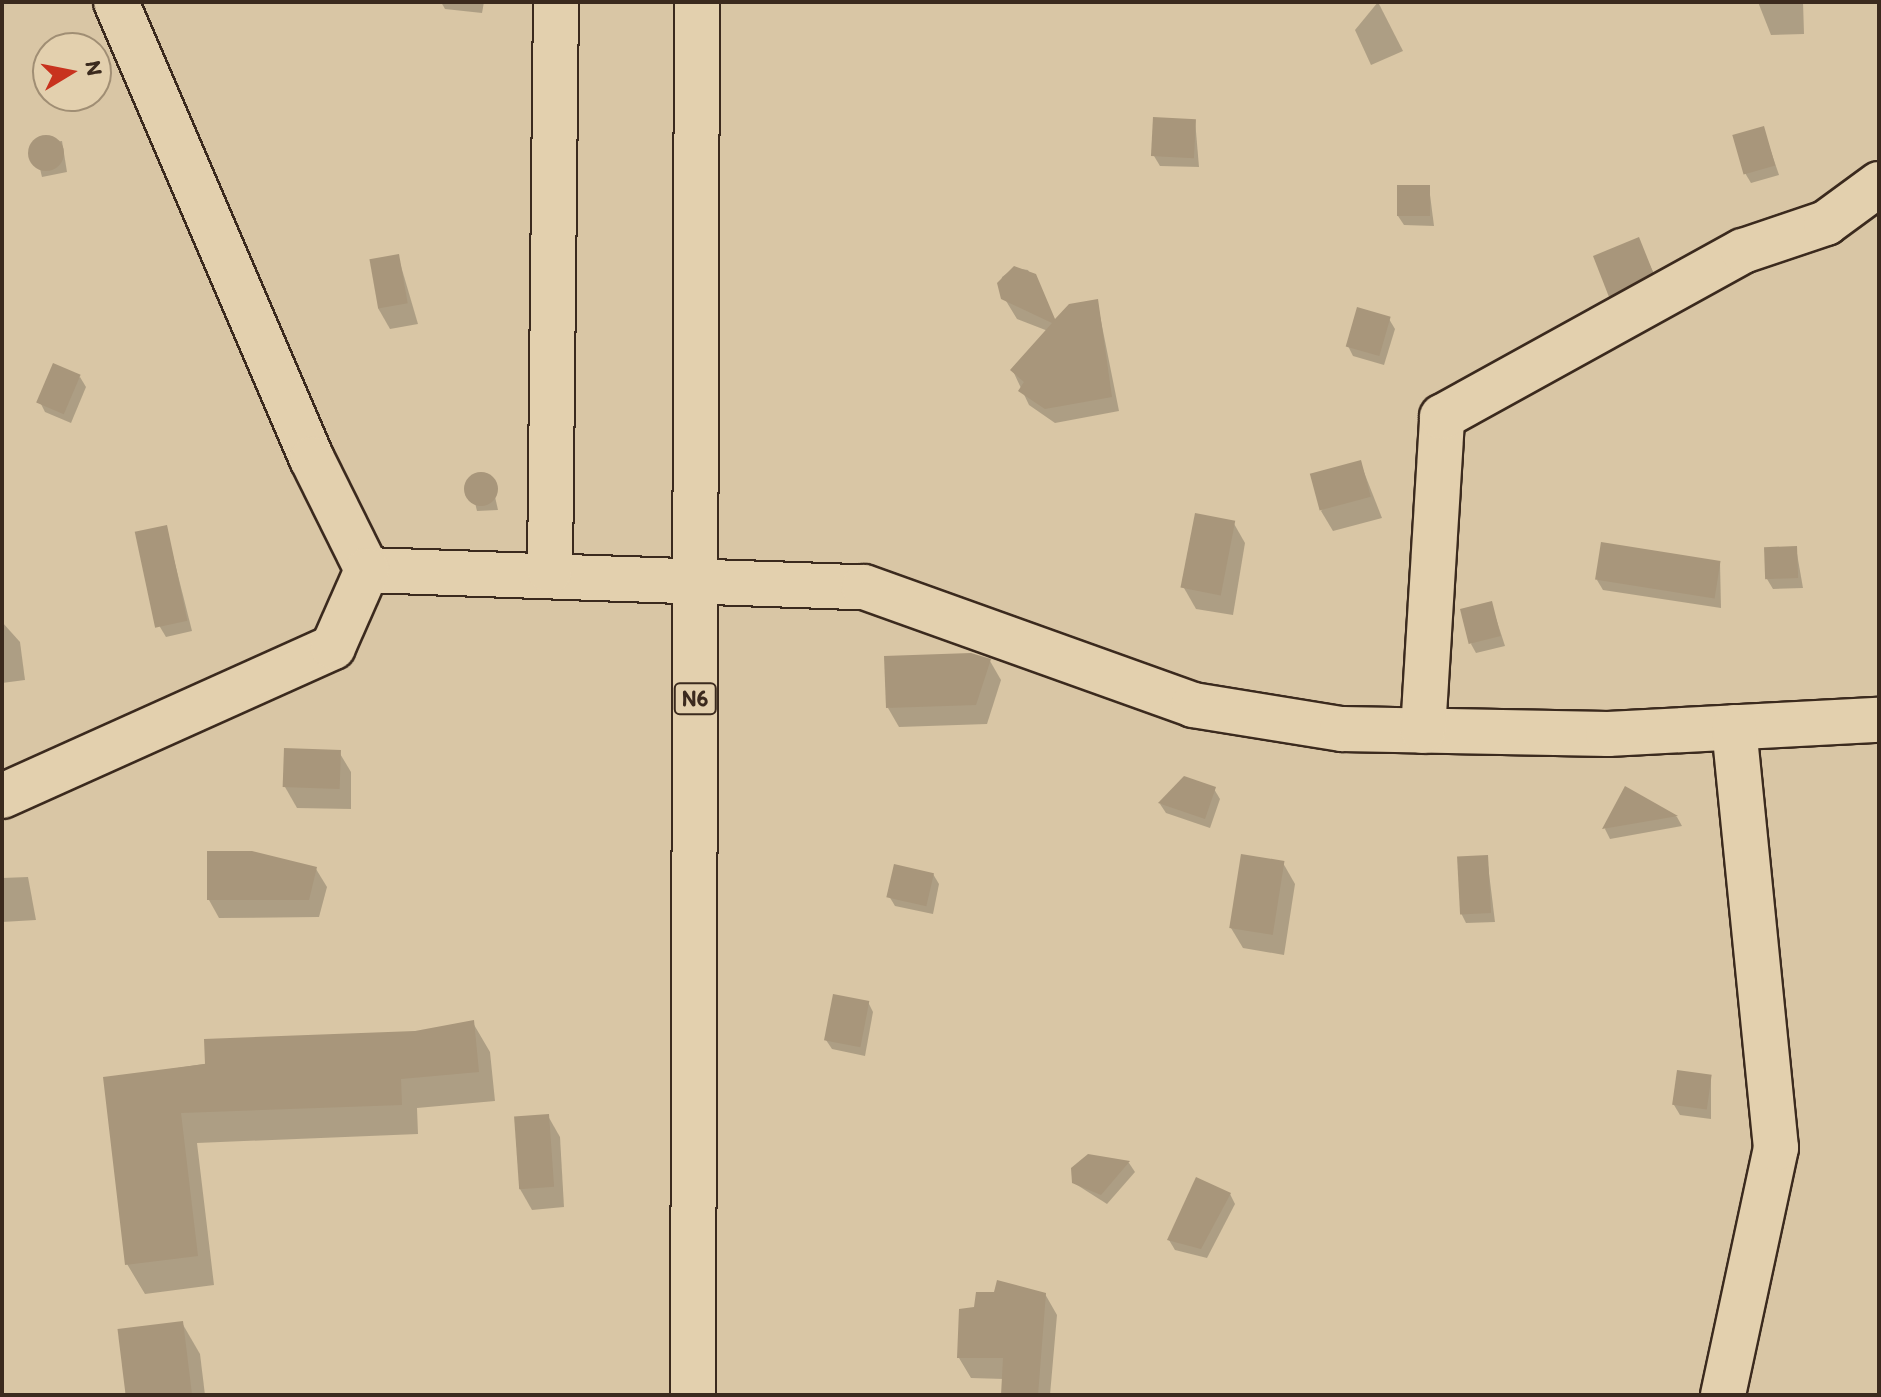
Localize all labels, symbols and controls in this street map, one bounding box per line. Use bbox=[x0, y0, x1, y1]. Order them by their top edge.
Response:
north arrow bbox=[32, 32, 112, 112]
text: N bbox=[80, 58, 109, 78]
road number: N6 bbox=[673, 681, 717, 717]

